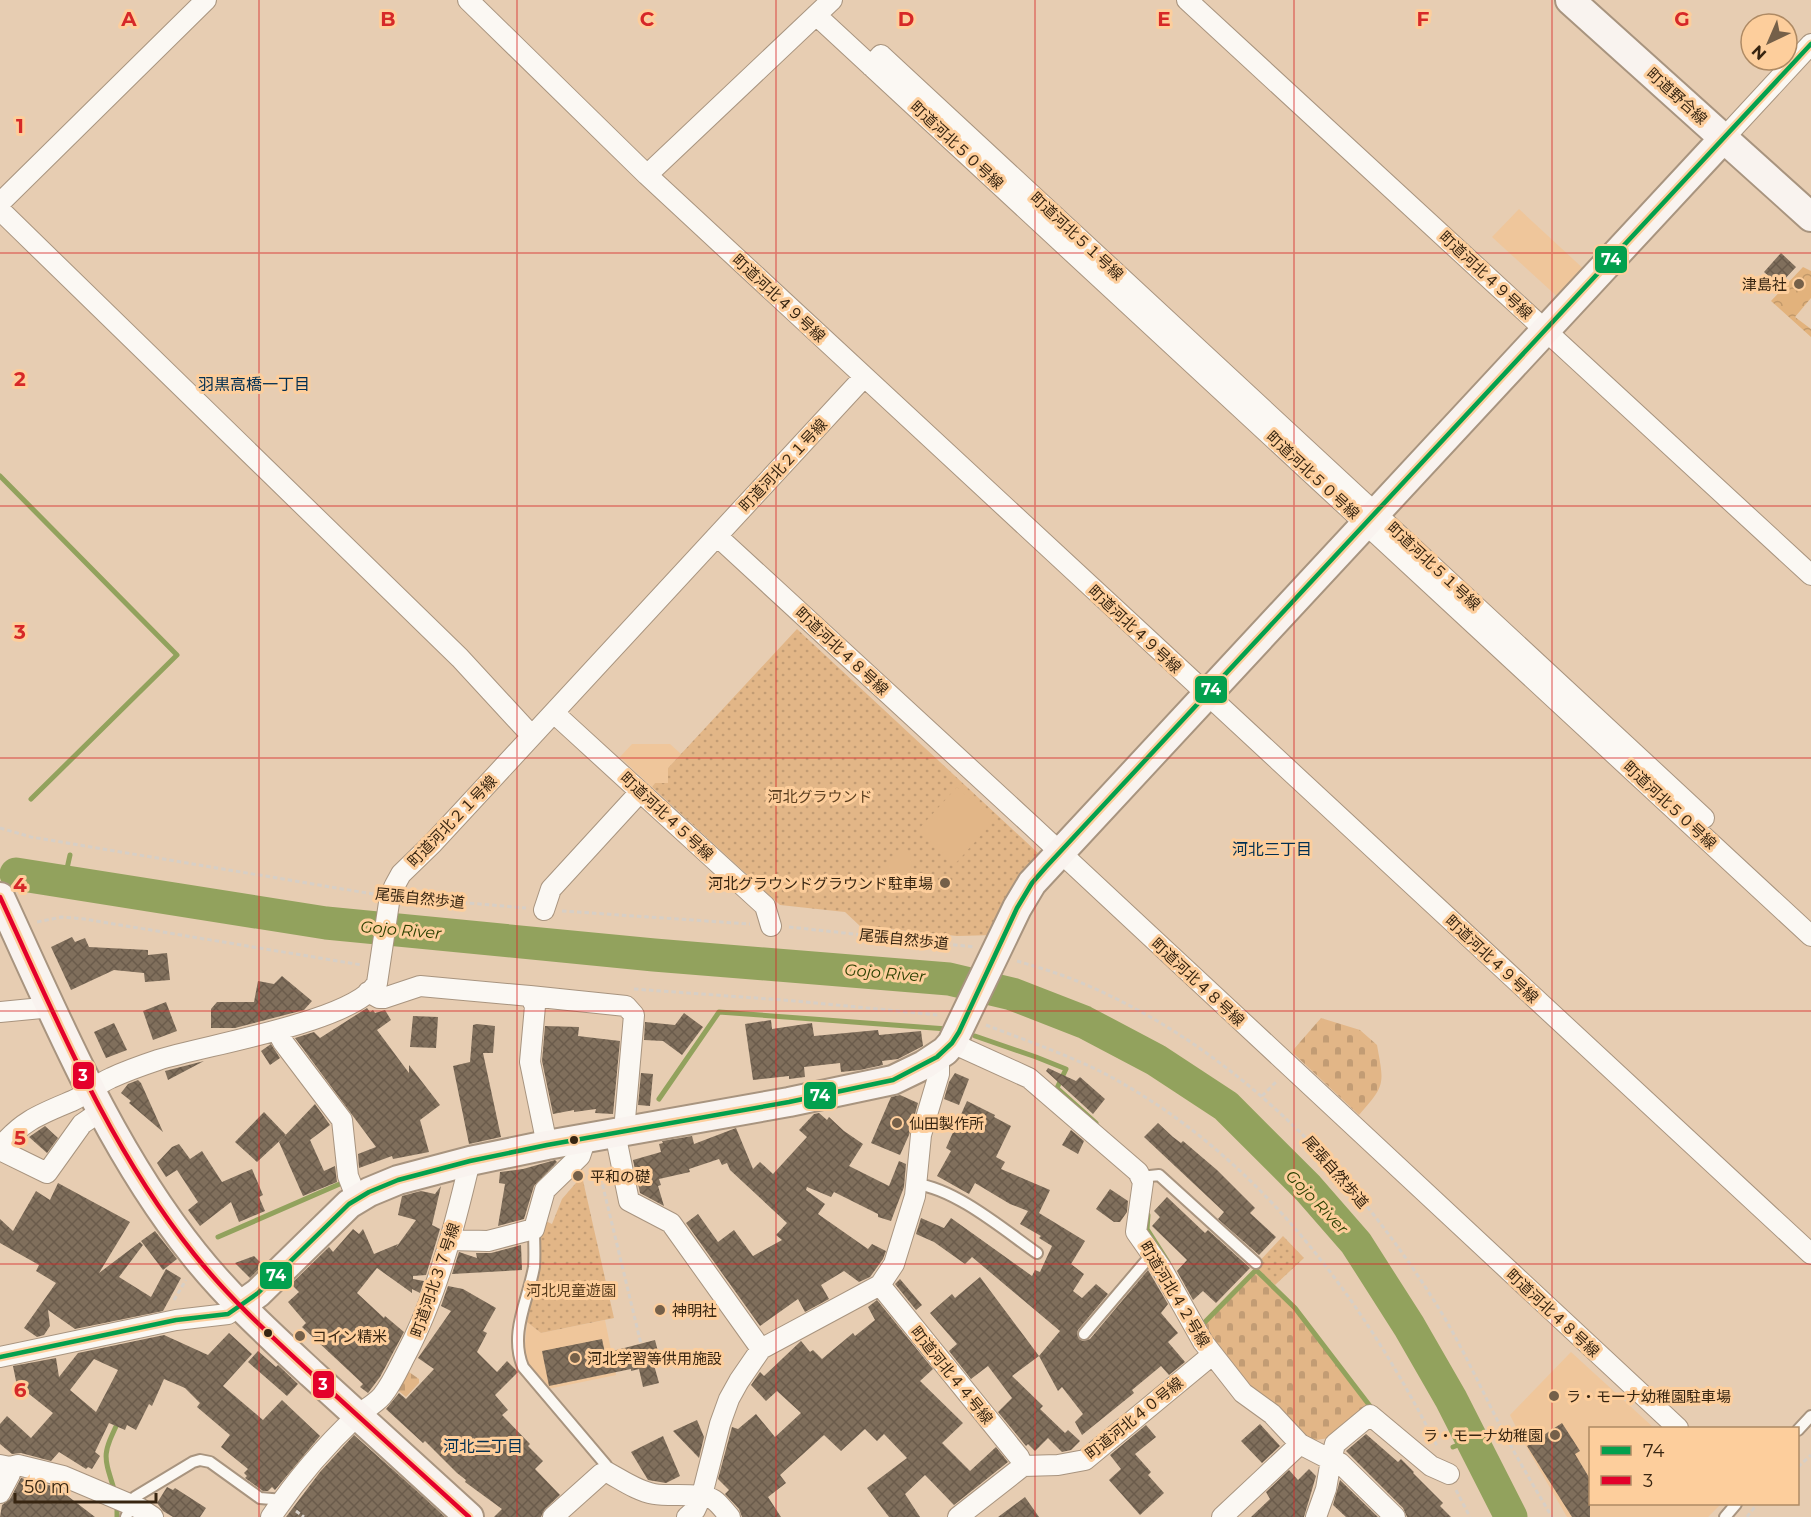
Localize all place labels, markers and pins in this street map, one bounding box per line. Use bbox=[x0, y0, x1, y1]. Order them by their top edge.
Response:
place label: 津島社 bbox=[1742, 275, 1787, 294]
marker: 津島社 bbox=[1792, 277, 1806, 291]
place label: 河北グラウンドグラウンド駐車場 bbox=[708, 874, 933, 893]
marker: 河北グラウンドグラウンド駐車場 bbox=[938, 876, 952, 890]
place label: 仙田製作所 bbox=[909, 1114, 984, 1133]
marker: 仙田製作所 bbox=[890, 1116, 904, 1130]
unlabelled marker bbox=[568, 1134, 580, 1146]
place label: 平和の礎 bbox=[590, 1167, 650, 1186]
marker: 平和の礎 bbox=[571, 1169, 585, 1183]
place label: 神明社 bbox=[672, 1301, 717, 1320]
marker: 神明社 bbox=[653, 1303, 667, 1317]
unlabelled marker bbox=[262, 1327, 274, 1339]
place label: コイン精米 bbox=[312, 1327, 387, 1346]
marker: コイン精米 bbox=[293, 1329, 307, 1343]
place label: 河北学習等供用施設 bbox=[587, 1349, 722, 1368]
marker: 河北学習等供用施設 bbox=[568, 1351, 582, 1365]
place label: ラ・モーナ幼稚園駐車場 bbox=[1566, 1387, 1731, 1406]
marker: ラ・モーナ幼稚園駐車場 bbox=[1547, 1389, 1561, 1403]
place label: ラ・モーナ幼稚園 bbox=[1423, 1426, 1543, 1445]
marker: ラ・モーナ幼稚園 bbox=[1548, 1428, 1562, 1442]

